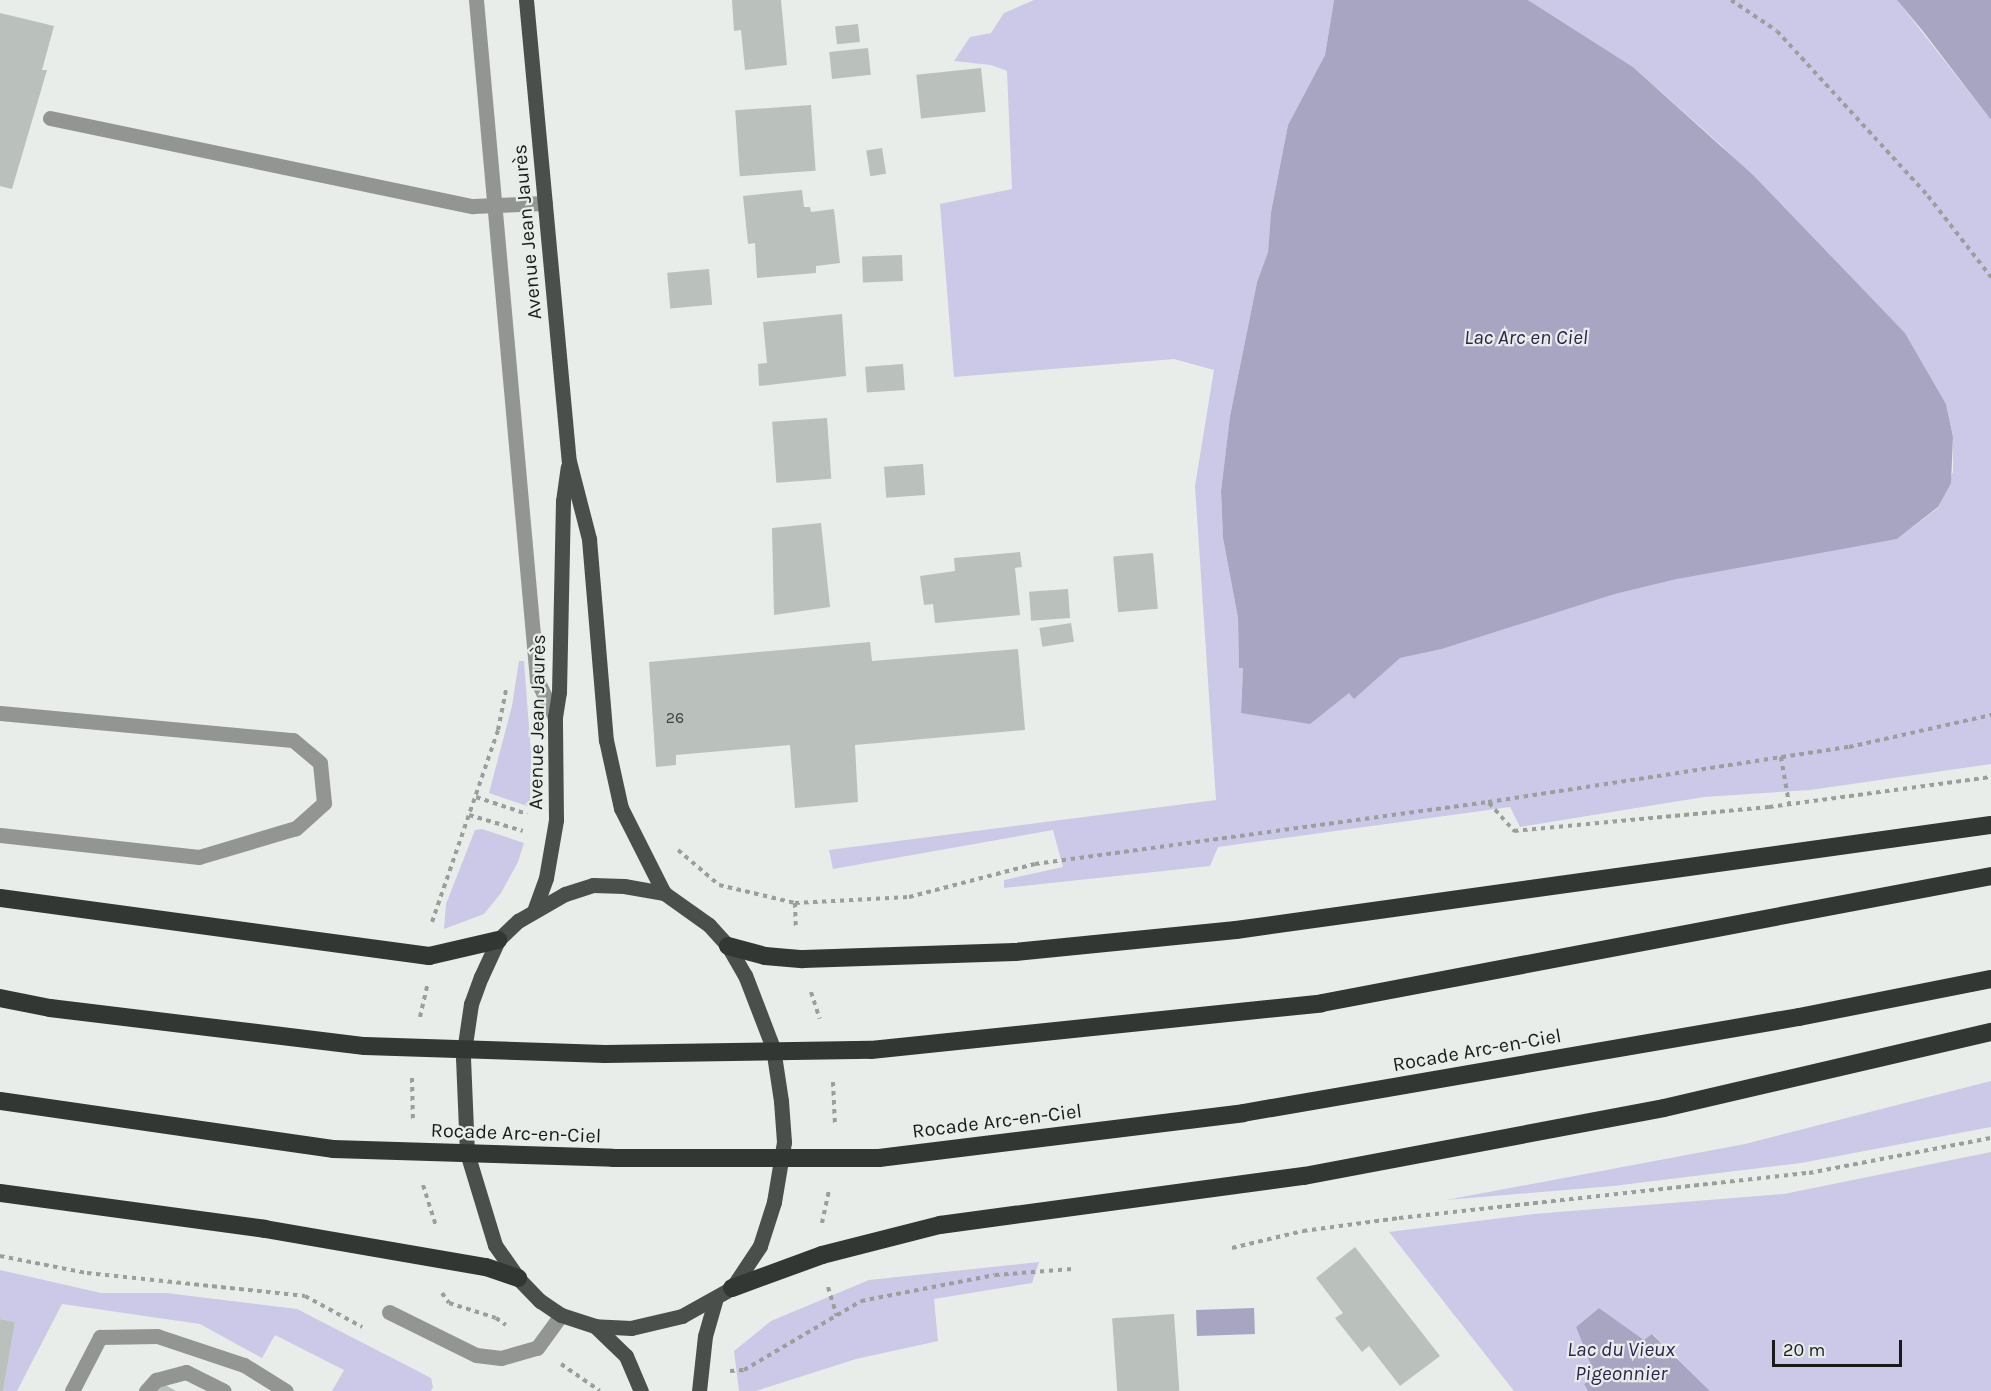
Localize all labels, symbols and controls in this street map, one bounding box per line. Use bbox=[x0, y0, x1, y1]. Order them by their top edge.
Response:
street label: Avenue Jean Jaurès bbox=[507, 143, 547, 321]
water label: Lac Arc en Ciel bbox=[1464, 324, 1588, 350]
street label: Avenue Jean Jaurès bbox=[523, 634, 551, 810]
house number: 26 bbox=[666, 708, 684, 728]
street label: Rocade Arc-en-Ciel bbox=[1391, 1023, 1563, 1077]
street label: Rocade Arc-en-Ciel bbox=[911, 1099, 1083, 1143]
street label: Rocade Arc-en-Ciel bbox=[430, 1118, 602, 1148]
scale bar bbox=[1775, 1328, 1906, 1366]
water label: Lac du Vieux Pigeonnier bbox=[1567, 1336, 1675, 1386]
text: 20 m bbox=[1783, 1339, 1825, 1361]

